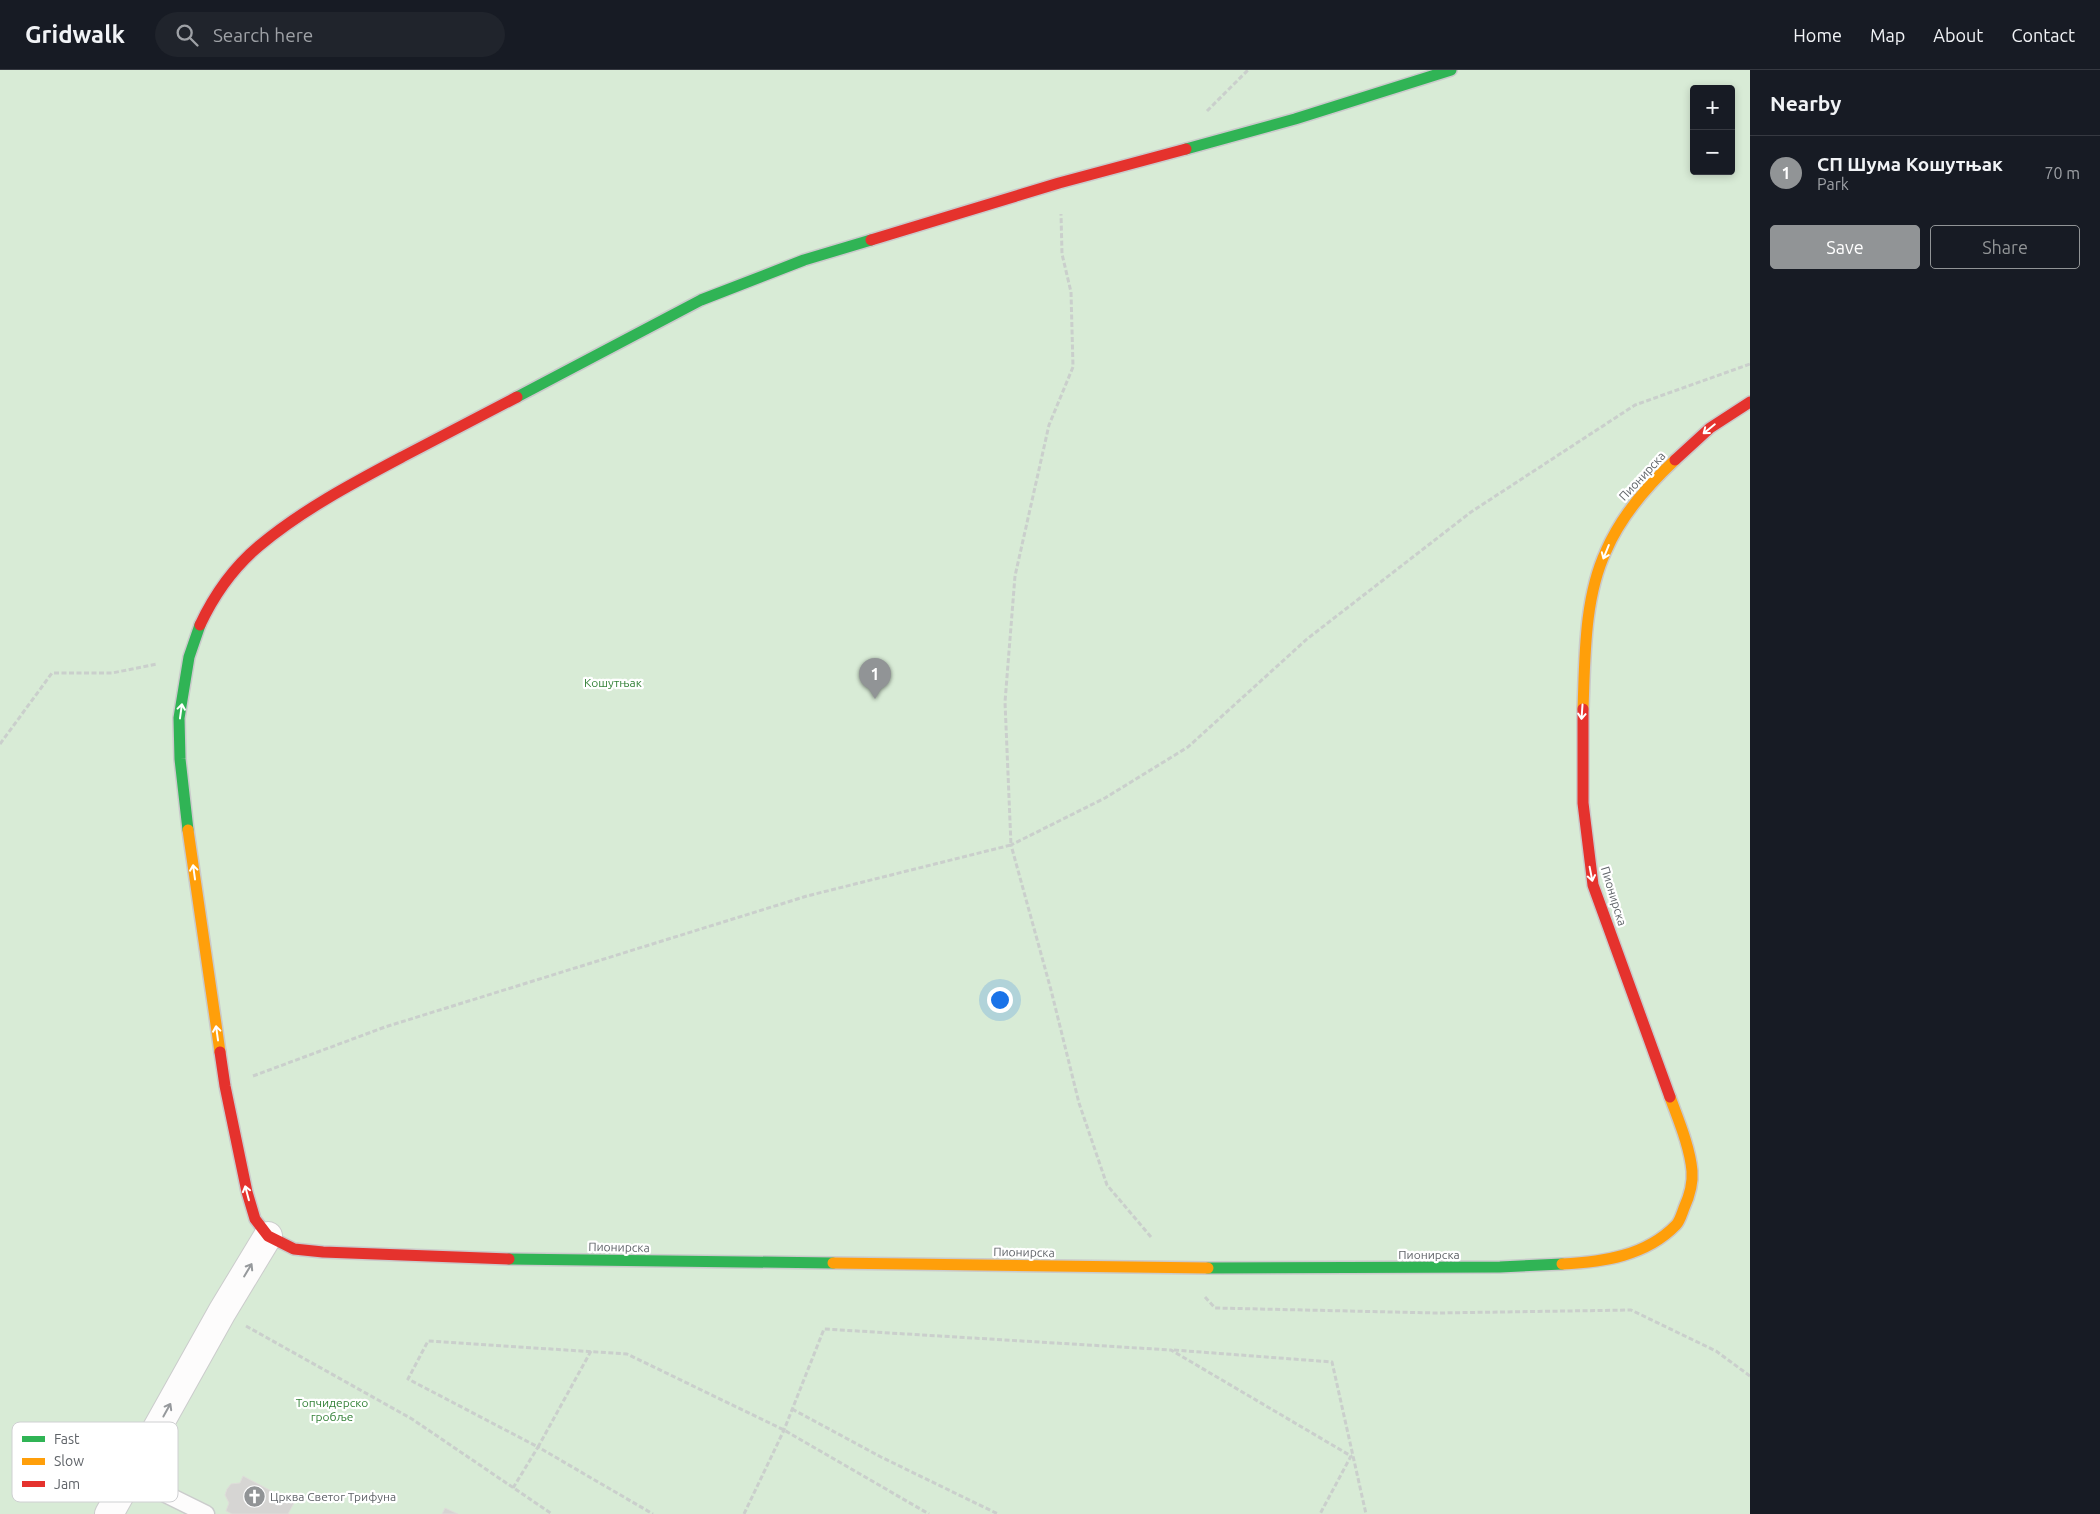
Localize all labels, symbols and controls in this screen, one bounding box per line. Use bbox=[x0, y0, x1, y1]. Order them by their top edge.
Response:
search box bbox=[155, 12, 505, 57]
text: Gridwalk bbox=[25, 21, 125, 48]
icon: search bbox=[173, 21, 201, 49]
text: Search here bbox=[213, 24, 313, 46]
text: Home bbox=[1793, 25, 1842, 45]
text: Map bbox=[1870, 25, 1905, 45]
text: About bbox=[1933, 25, 1983, 45]
text: Contact bbox=[2011, 25, 2075, 45]
map controls bbox=[1690, 85, 1735, 175]
button: + bbox=[1690, 85, 1735, 130]
text: Nearby bbox=[1770, 91, 1841, 115]
button: − bbox=[1690, 130, 1735, 175]
text: СП Шума Кошутњак bbox=[1817, 153, 2003, 175]
text: 1 bbox=[1781, 164, 1791, 182]
text: 70 m bbox=[2044, 164, 2080, 182]
text: Park bbox=[1817, 175, 1849, 193]
button: Save bbox=[1770, 225, 1920, 269]
button: Share bbox=[1930, 225, 2080, 269]
one-way arrow bbox=[1703, 423, 1716, 434]
street label: Пионирска bbox=[1616, 449, 1668, 503]
one-way arrow bbox=[1600, 544, 1610, 559]
pin: 1 bbox=[859, 658, 891, 699]
park label: Кошутњак bbox=[584, 676, 642, 689]
one-way arrow bbox=[176, 703, 186, 719]
one-way arrow bbox=[1577, 704, 1586, 720]
one-way arrow bbox=[188, 865, 198, 881]
one-way arrow bbox=[1587, 865, 1596, 881]
street label: Пионирска bbox=[1599, 865, 1629, 927]
your location bbox=[987, 987, 1013, 1013]
one-way arrow bbox=[212, 1026, 222, 1042]
one-way arrow bbox=[242, 1185, 251, 1201]
street label: Пионирска bbox=[588, 1240, 650, 1254]
street label: Пионирска bbox=[993, 1245, 1055, 1259]
street label: Пионирска bbox=[1398, 1248, 1460, 1261]
one-way arrow bbox=[243, 1263, 253, 1277]
park label: Топчидерско гробље bbox=[296, 1396, 368, 1423]
one-way arrow bbox=[162, 1404, 172, 1418]
legend bbox=[12, 1422, 178, 1502]
text: Fast bbox=[54, 1431, 80, 1447]
text: Slow bbox=[54, 1453, 84, 1469]
text: Jam bbox=[54, 1476, 80, 1492]
church icon: Црква Светог Трифуна bbox=[242, 1484, 266, 1508]
place label: Црква Светог Трифуна bbox=[270, 1490, 396, 1503]

